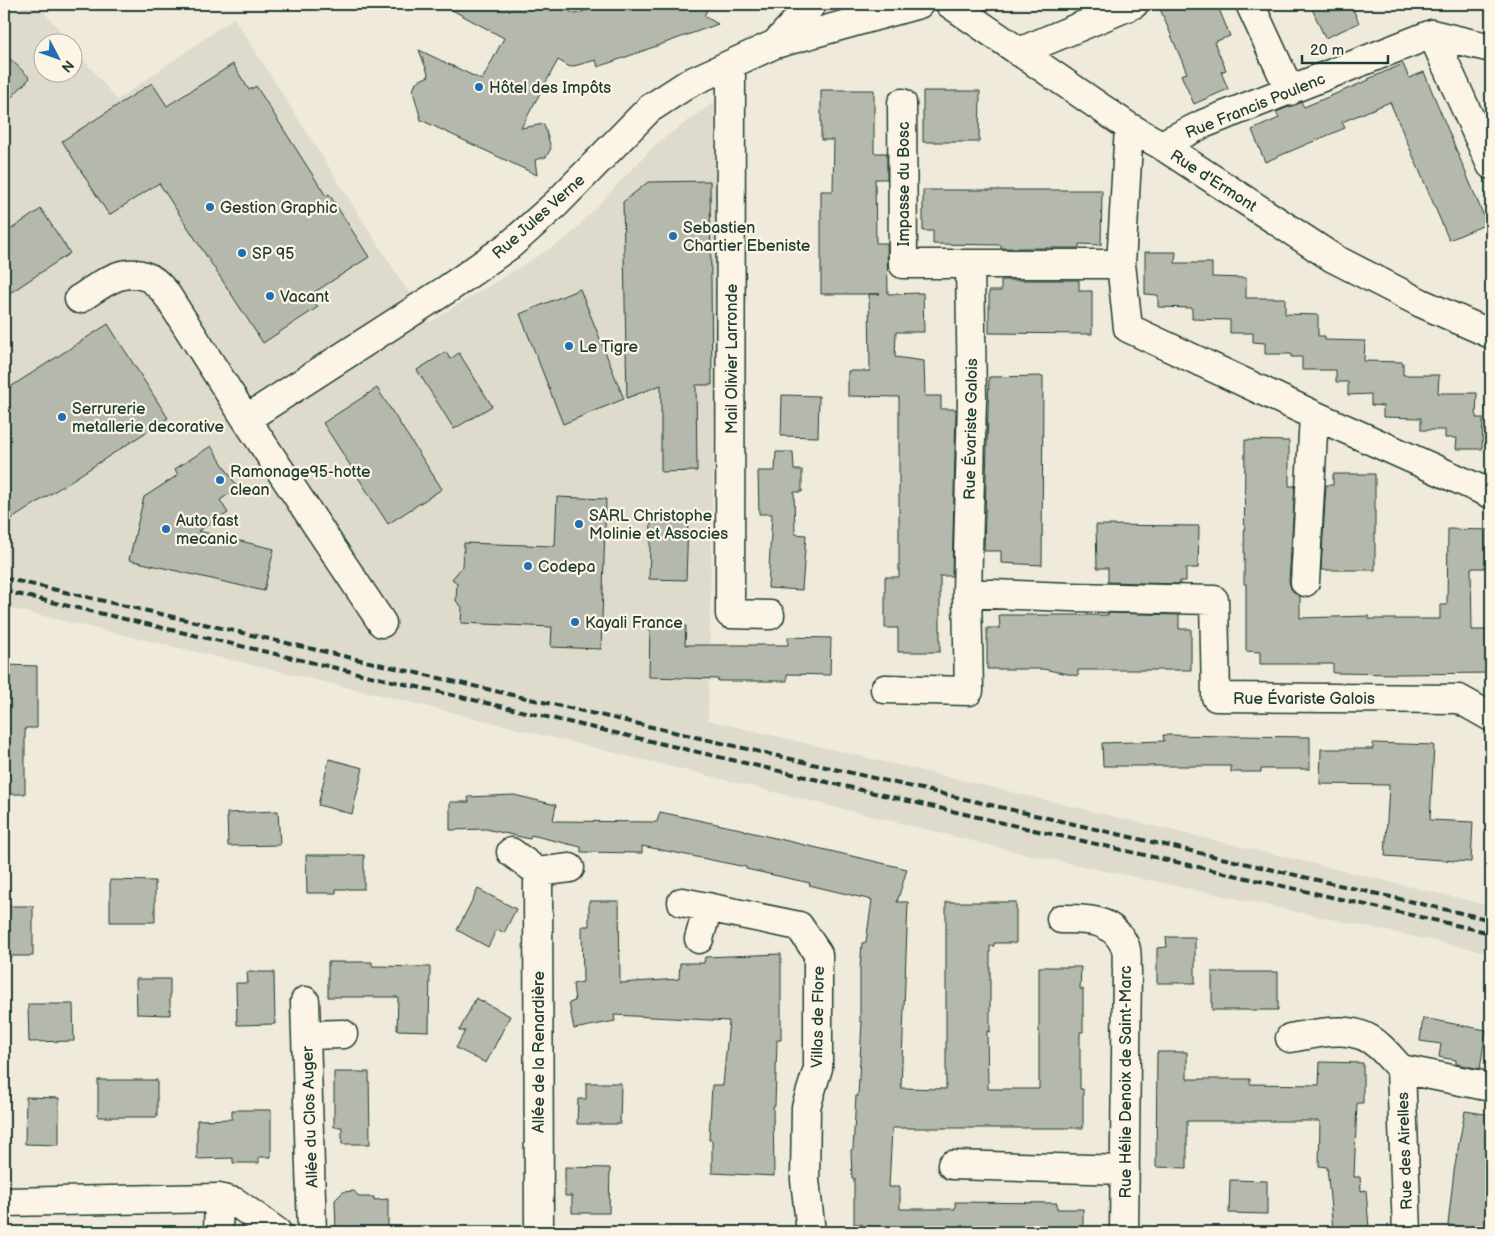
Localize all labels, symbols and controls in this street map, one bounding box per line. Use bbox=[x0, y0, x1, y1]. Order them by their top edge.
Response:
north arrow bbox=[32, 32, 82, 82]
scale bar bbox=[1302, 32, 1389, 64]
text: 20 m bbox=[1310, 41, 1344, 60]
text: N bbox=[58, 57, 77, 76]
street label: Rue Francis Poulenc bbox=[1183, 70, 1328, 143]
place label: Hôtel des Impôts bbox=[489, 79, 611, 98]
marker: Hôtel des Impôts bbox=[473, 81, 485, 93]
street label: Impasse du Bosc bbox=[895, 121, 914, 247]
street label: Rue d'Ermont bbox=[1166, 146, 1260, 216]
street label: Rue Jules Verne bbox=[489, 170, 589, 264]
place label: Gestion Graphic bbox=[220, 199, 337, 218]
marker: Gestion Graphic bbox=[204, 201, 216, 213]
place label: Sebastien Chartier Ebeniste bbox=[683, 219, 811, 256]
marker: Sebastien Chartier Ebeniste bbox=[667, 230, 679, 242]
place label: SP 95 bbox=[252, 245, 294, 264]
marker: SP 95 bbox=[236, 247, 248, 259]
street label: Mail Olivier Larronde bbox=[723, 283, 742, 434]
place label: Vacant bbox=[280, 288, 329, 307]
marker: Vacant bbox=[264, 290, 276, 302]
place label: Le Tigre bbox=[579, 338, 638, 357]
marker: Le Tigre bbox=[563, 340, 575, 352]
street label: Rue Évariste Galois bbox=[959, 358, 982, 500]
place label: Serrurerie metallerie decorative bbox=[72, 400, 224, 437]
marker: Serrurerie metallerie decorative bbox=[56, 411, 68, 423]
place label: Ramonage95-hotte clean bbox=[230, 463, 371, 500]
marker: Ramonage95-hotte clean bbox=[214, 474, 226, 486]
place label: SARL Christophe Molinie et Associes bbox=[589, 507, 728, 544]
place label: Auto fast mecanic bbox=[176, 512, 239, 549]
marker: SARL Christophe Molinie et Associes bbox=[573, 518, 585, 530]
marker: Auto fast mecanic bbox=[160, 523, 172, 535]
place label: Codepa bbox=[538, 558, 595, 577]
marker: Codepa bbox=[522, 560, 534, 572]
place label: Kayali France bbox=[585, 614, 683, 633]
marker: Kayali France bbox=[569, 616, 581, 628]
street label: Rue Évariste Galois bbox=[1233, 688, 1375, 709]
street label: Villas de Flore bbox=[808, 965, 829, 1068]
street label: Rue Hélie Denoix de Saint-Marc bbox=[1117, 966, 1136, 1198]
street label: Allée de la Renardière bbox=[530, 971, 549, 1133]
street label: Allée du Clos Auger bbox=[299, 1046, 322, 1188]
street label: Rue des Airelles bbox=[1394, 1092, 1417, 1210]

